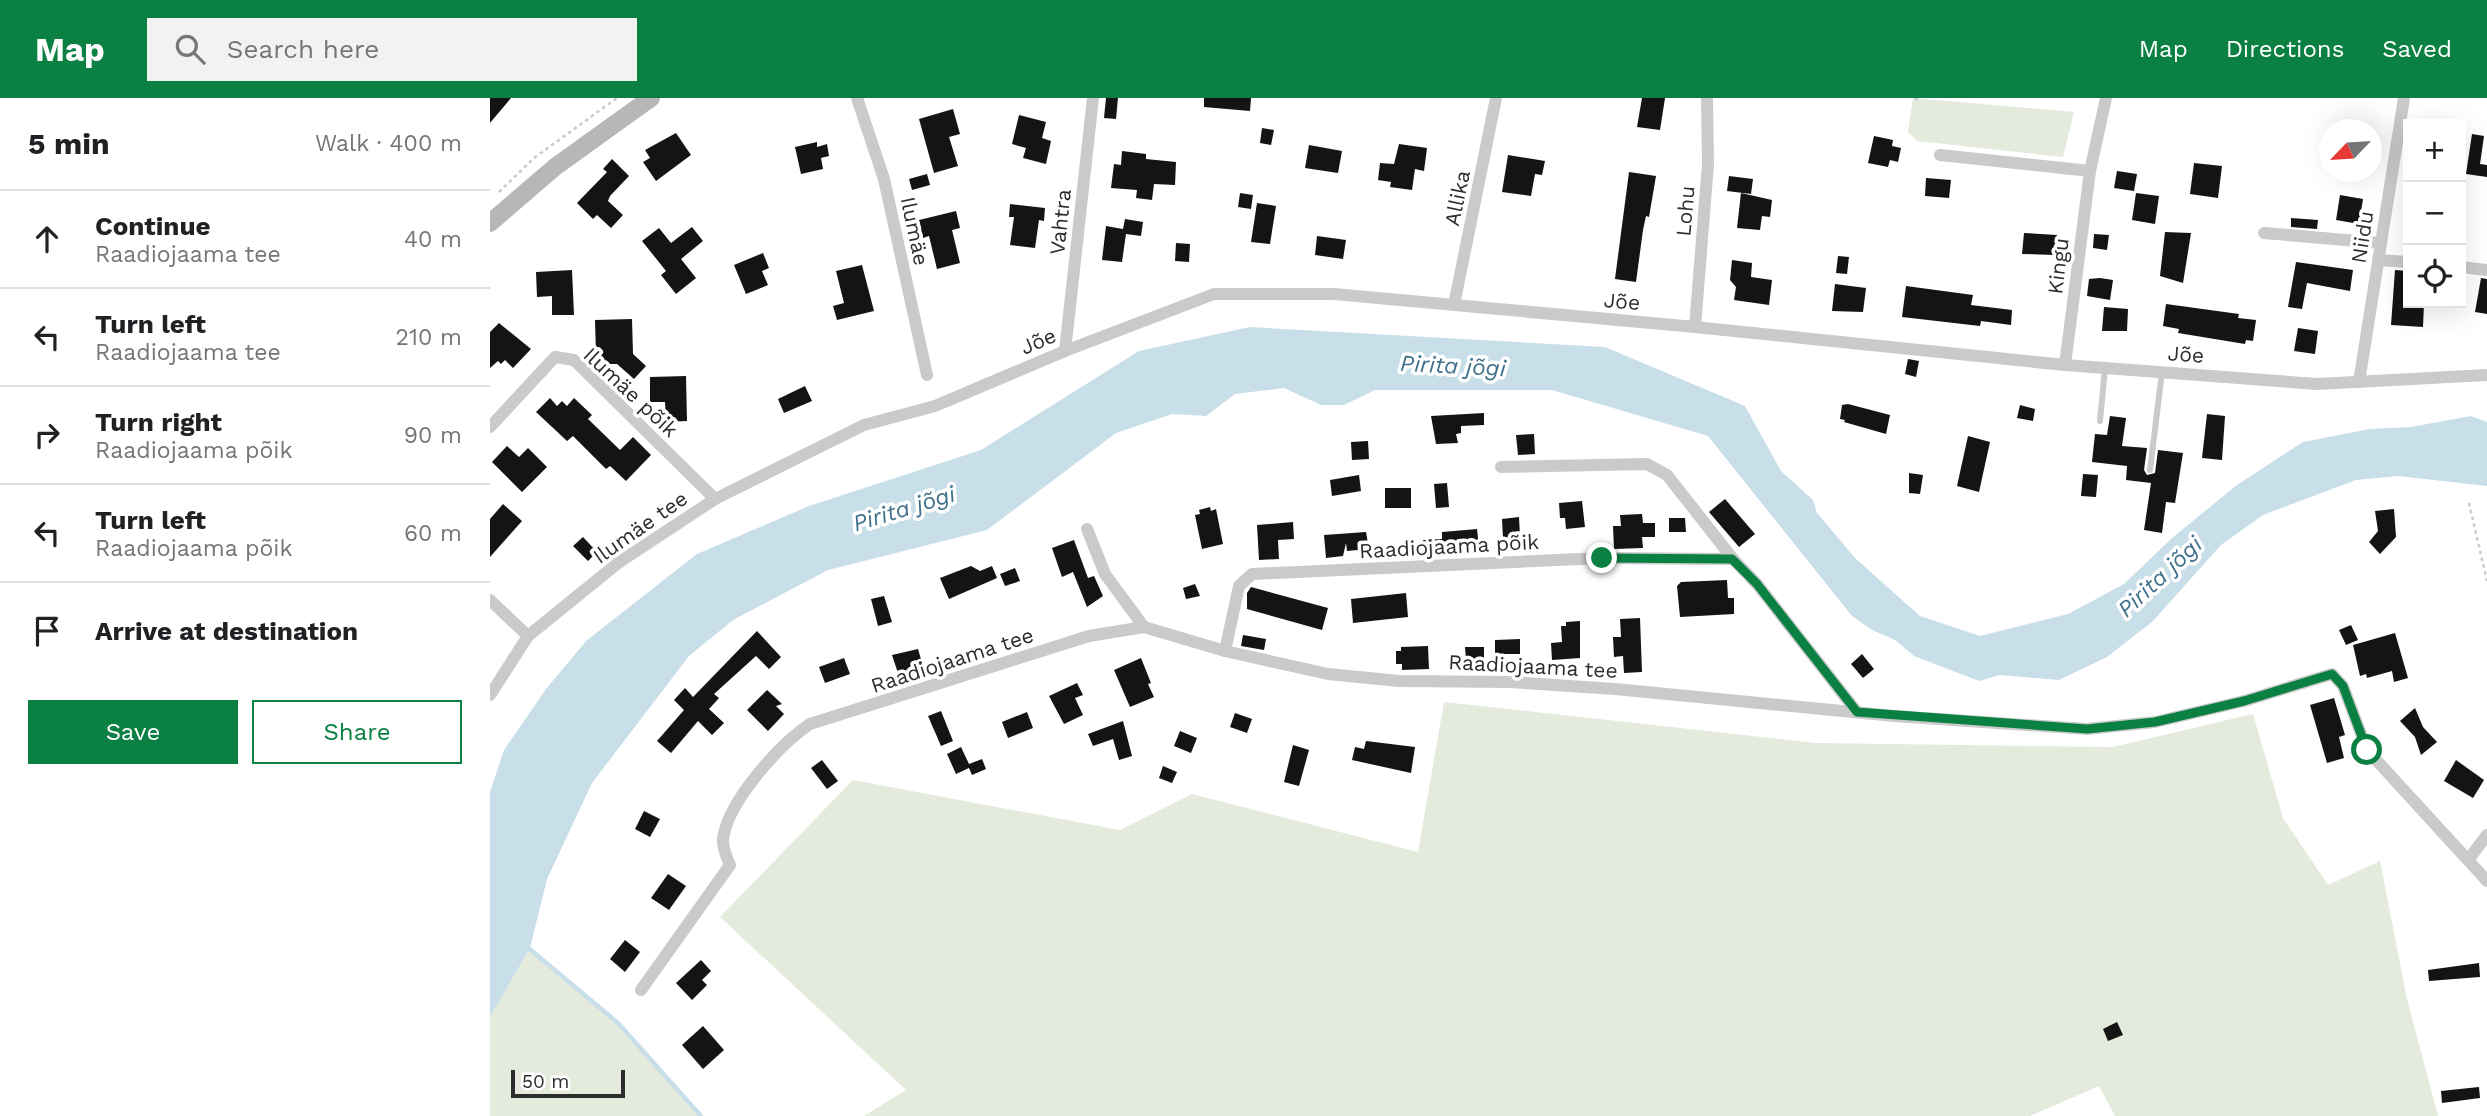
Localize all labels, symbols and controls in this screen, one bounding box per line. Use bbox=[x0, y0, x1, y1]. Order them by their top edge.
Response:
search box bbox=[147, 18, 637, 81]
text: Map bbox=[35, 30, 105, 69]
icon: search bbox=[171, 30, 209, 68]
text: Search here bbox=[227, 34, 379, 64]
text: Map bbox=[2139, 35, 2188, 63]
text: Directions bbox=[2226, 35, 2344, 63]
text: Saved bbox=[2382, 35, 2452, 63]
north arrow bbox=[2319, 119, 2382, 182]
map controls bbox=[2403, 119, 2466, 308]
button: + bbox=[2403, 119, 2466, 182]
text: 5 min bbox=[28, 126, 110, 161]
text: Walk · 400 m bbox=[315, 130, 462, 157]
street label: Allika bbox=[1439, 168, 1475, 228]
button: − bbox=[2403, 182, 2466, 245]
street label: Lohu bbox=[1670, 185, 1700, 237]
street label: Vahtra bbox=[1044, 188, 1076, 256]
street label: Ilumäe bbox=[896, 194, 934, 268]
street label: Niidu bbox=[2346, 209, 2378, 265]
text: Continue bbox=[95, 211, 211, 241]
icon: ahead bbox=[28, 220, 66, 258]
text: 40 m bbox=[404, 226, 462, 253]
street label: Kingu bbox=[2042, 236, 2074, 296]
text: Raadiojaama tee bbox=[95, 241, 281, 268]
button: locate bbox=[2403, 245, 2466, 308]
street label: Jõe bbox=[1603, 287, 1641, 315]
text: Turn left bbox=[95, 309, 206, 339]
icon: left bbox=[28, 318, 66, 356]
street label: Jõe bbox=[1016, 322, 1060, 360]
text: 210 m bbox=[396, 324, 462, 351]
text: Raadiojaama tee bbox=[95, 339, 281, 366]
street label: Jõe bbox=[2167, 340, 2205, 368]
street label: Ilumäe põik bbox=[579, 342, 683, 442]
water label: Pirita jõgi bbox=[1400, 350, 1508, 382]
text: Turn right bbox=[95, 407, 222, 437]
icon: right bbox=[28, 416, 66, 454]
text: 90 m bbox=[404, 422, 462, 449]
text: Raadiojaama põik bbox=[95, 437, 292, 464]
water label: Pirita jõgi bbox=[850, 480, 959, 537]
street label: Ilumäe tee bbox=[588, 485, 692, 569]
text: Turn left bbox=[95, 505, 206, 535]
icon: left bbox=[28, 514, 66, 552]
text: 60 m bbox=[404, 520, 462, 547]
street label: Raadiojaama põik bbox=[1358, 529, 1540, 563]
water label: Pirita jõgi bbox=[2112, 530, 2209, 623]
text: Raadiojaama põik bbox=[95, 535, 292, 562]
route end bbox=[1586, 542, 1617, 573]
icon: arrive bbox=[28, 612, 66, 650]
text: Arrive at destination bbox=[95, 616, 358, 646]
street label: Raadiojaama tee bbox=[867, 622, 1037, 698]
street label: Raadiojaama tee bbox=[1448, 649, 1618, 683]
button: Save bbox=[28, 700, 238, 764]
button: Share bbox=[252, 700, 462, 764]
route start bbox=[2351, 734, 2382, 765]
scale bar bbox=[511, 1067, 625, 1099]
text: 50 m bbox=[522, 1070, 569, 1093]

